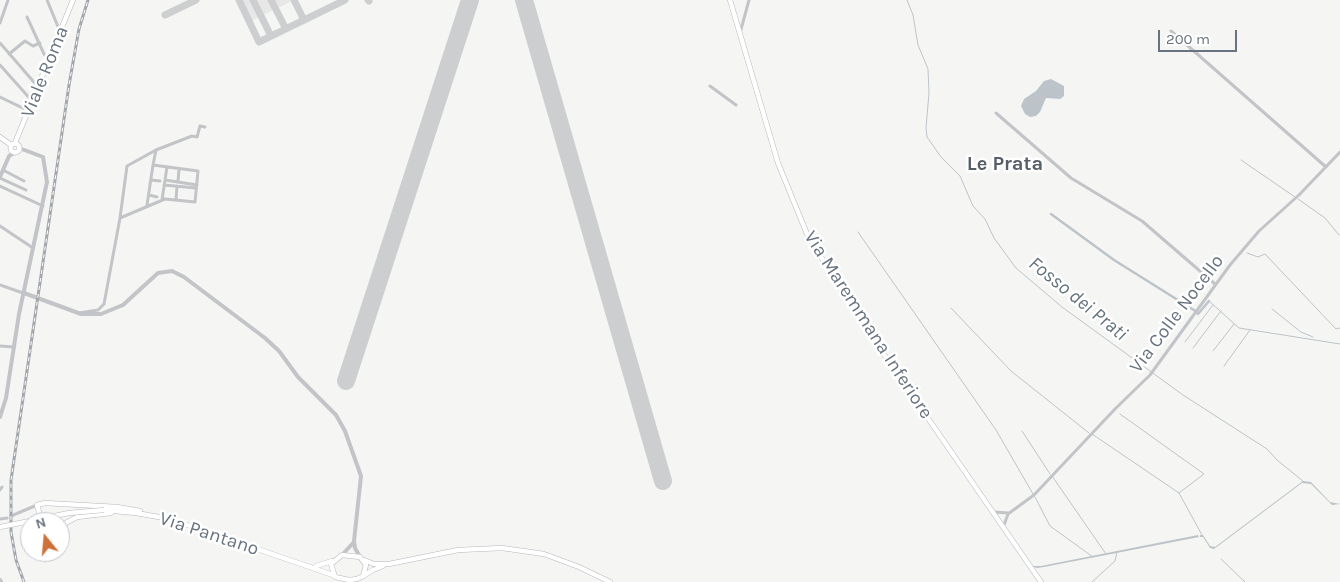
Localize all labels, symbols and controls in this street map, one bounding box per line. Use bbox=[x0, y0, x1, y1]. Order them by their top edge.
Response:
scale bar bbox=[1160, 20, 1239, 52]
street label: Viale Roma bbox=[16, 23, 74, 121]
text: 200 m bbox=[1166, 30, 1210, 48]
district label: Le Prata bbox=[967, 152, 1043, 176]
street label: Via Maremmana Inferiore bbox=[799, 227, 937, 423]
street label: Via Colle Nocello bbox=[1125, 250, 1229, 378]
water label: Fosso dei Prati bbox=[1024, 252, 1132, 346]
street label: Via Pantano bbox=[156, 507, 262, 561]
north arrow bbox=[20, 512, 70, 562]
text: N bbox=[33, 514, 48, 533]

